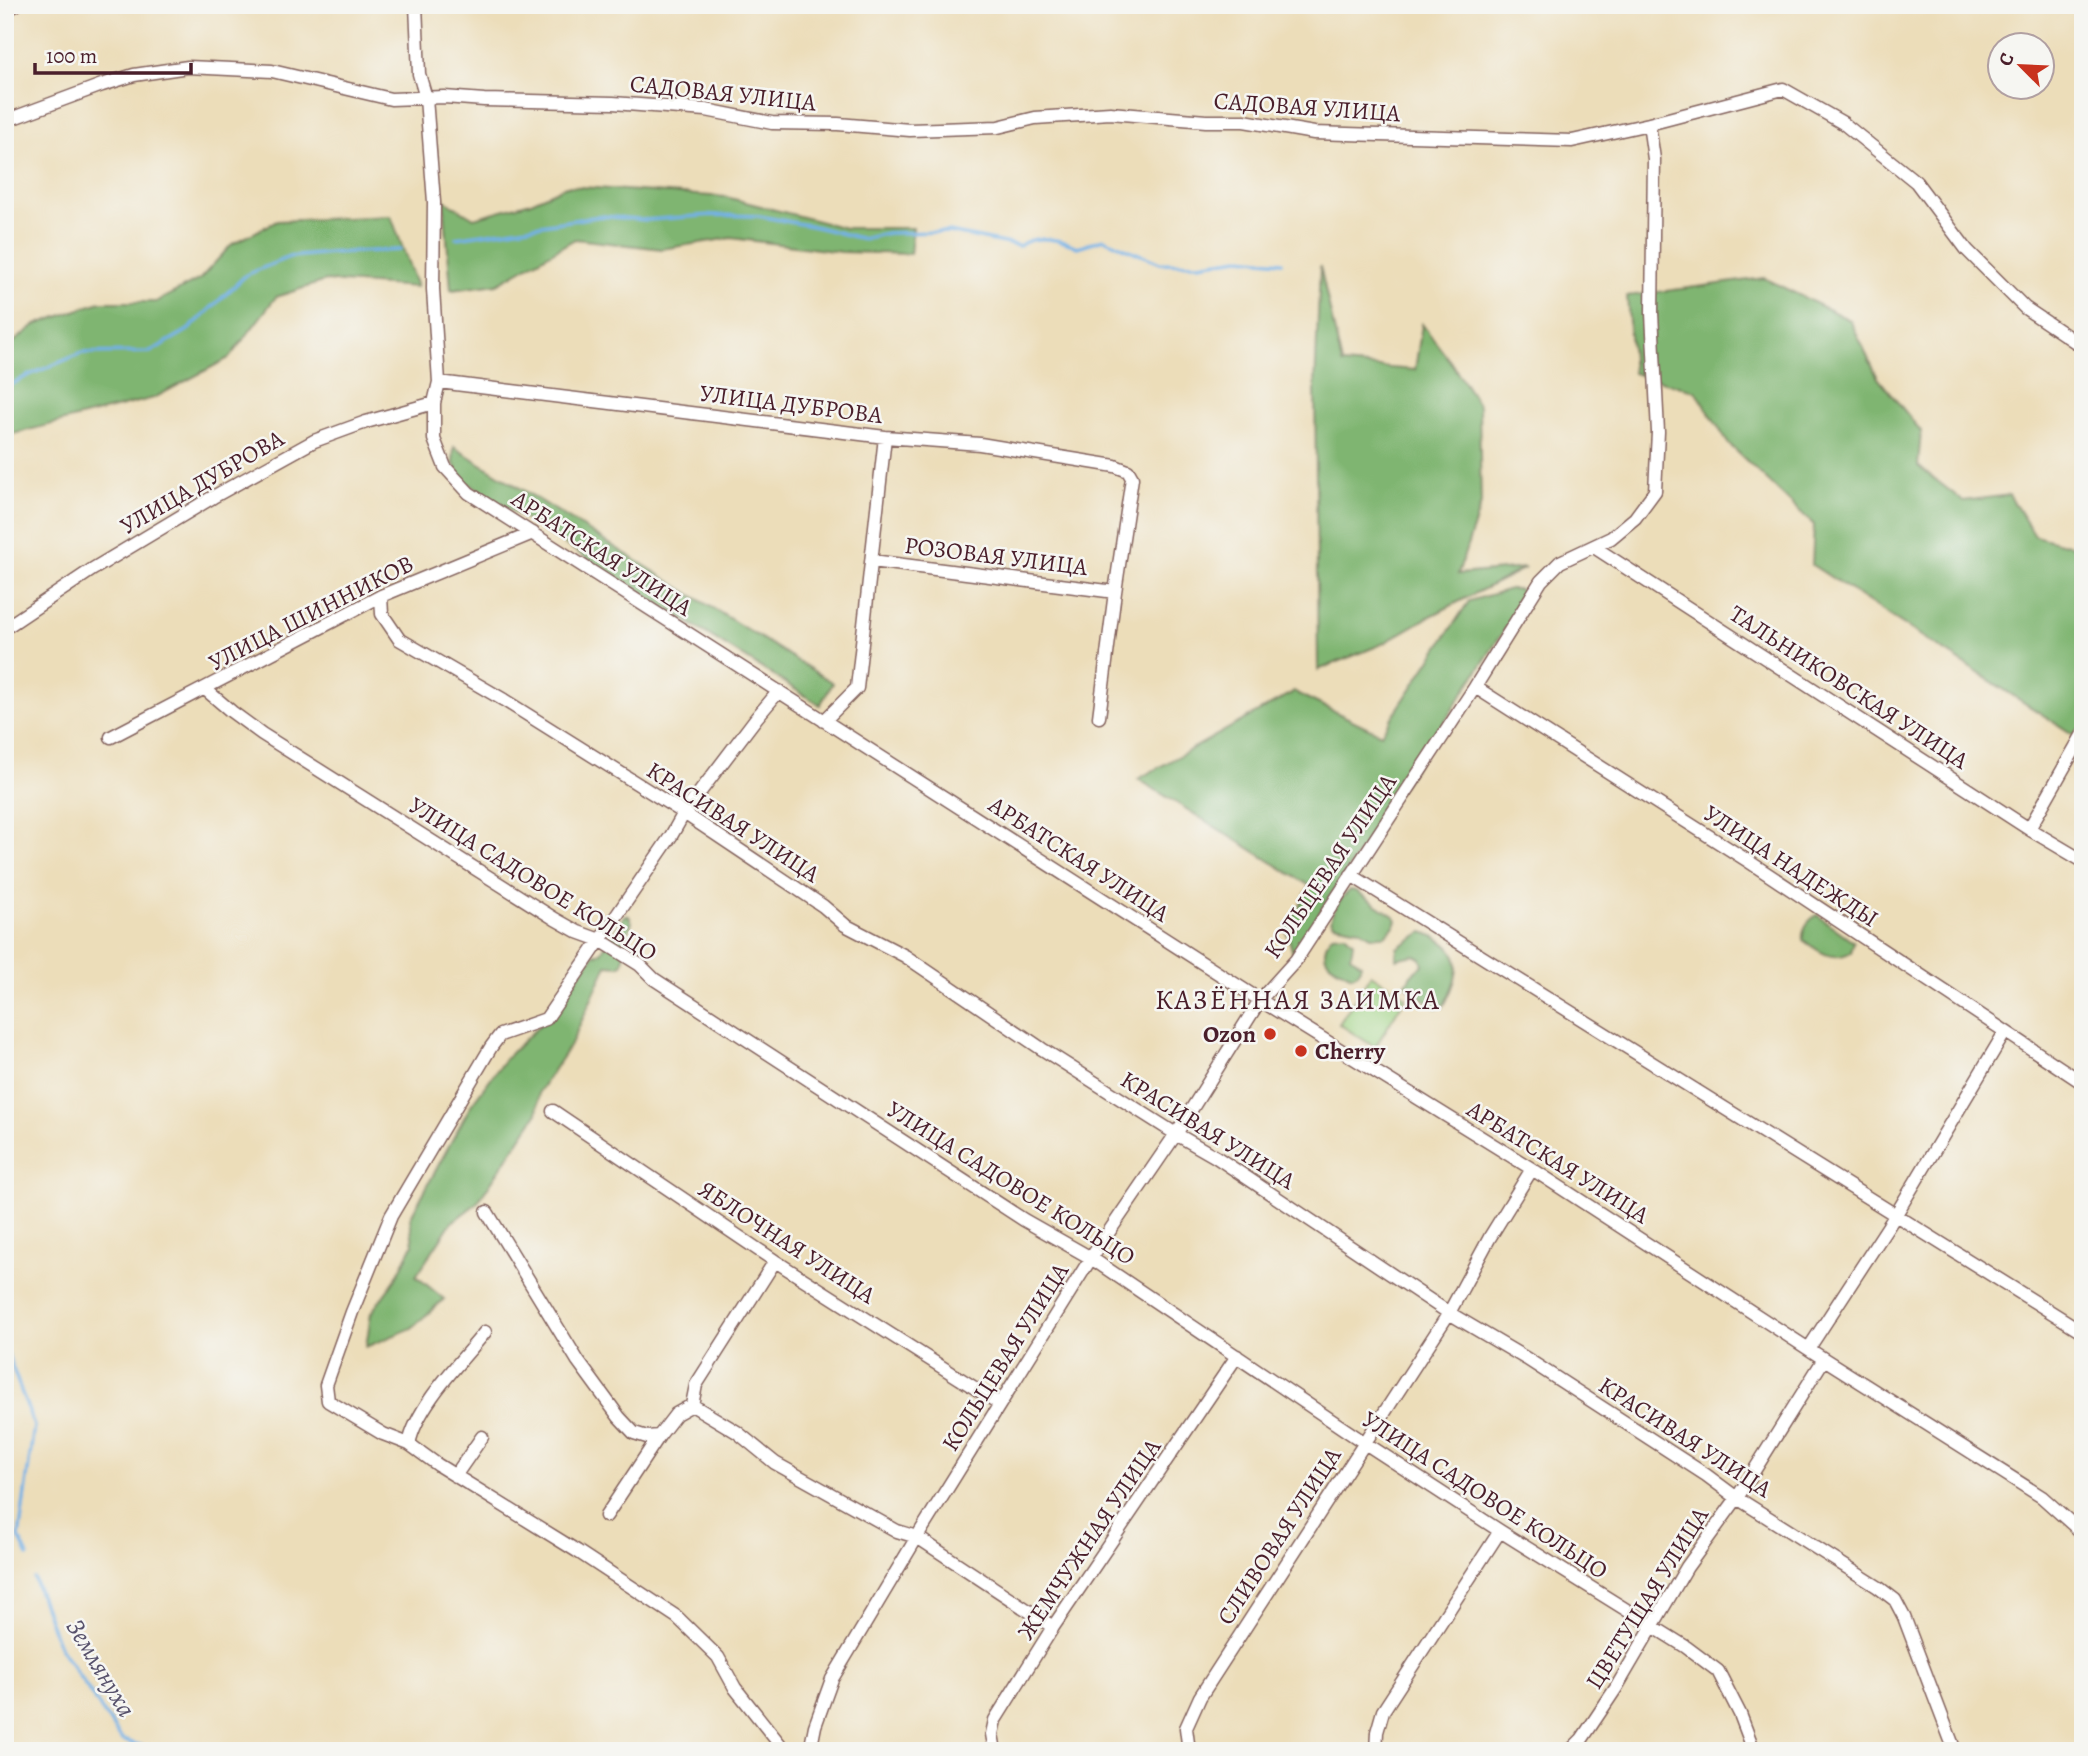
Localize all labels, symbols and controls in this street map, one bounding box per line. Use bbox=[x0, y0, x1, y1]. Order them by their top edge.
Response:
scale bar bbox=[35, 32, 191, 76]
north arrow bbox=[1986, 32, 2056, 102]
text: 100 m bbox=[46, 42, 97, 70]
text: С bbox=[1992, 49, 2021, 70]
street label: САДОВАЯ УЛИЦА bbox=[628, 67, 819, 119]
street label: САДОВАЯ УЛИЦА bbox=[1213, 85, 1402, 130]
street label: УЛИЦА ДУБРОВА bbox=[698, 377, 885, 431]
street label: УЛИЦА ДУБРОВА bbox=[114, 422, 291, 542]
street label: АРБАТСКАЯ УЛИЦА bbox=[505, 482, 699, 624]
street label: РОЗОВАЯ УЛИЦА bbox=[903, 529, 1090, 583]
street label: УЛИЦА ШИННИКОВ bbox=[203, 547, 419, 679]
street label: ТАЛЬНИКОВСКАЯ УЛИЦА bbox=[1723, 598, 1975, 777]
street label: КРАСИВАЯ УЛИЦА bbox=[640, 754, 827, 890]
street label: КОЛЬЦЕВАЯ УЛИЦА bbox=[1256, 767, 1404, 965]
street label: АРБАТСКАЯ УЛИЦА bbox=[982, 788, 1176, 930]
street label: УЛИЦА САДОВОЕ КОЛЬЦО bbox=[403, 789, 663, 969]
street label: УЛИЦА НАДЕЖДЫ bbox=[1697, 797, 1885, 935]
district label: КАЗЁННАЯ ЗАИМКА bbox=[1155, 981, 1441, 1019]
place label: Ozon bbox=[1203, 1018, 1256, 1050]
marker: Ozon bbox=[1262, 1026, 1278, 1042]
place label: Cherry bbox=[1315, 1035, 1386, 1067]
marker: Cherry bbox=[1293, 1043, 1309, 1059]
street label: КРАСИВАЯ УЛИЦА bbox=[1115, 1063, 1302, 1197]
street label: УЛИЦА САДОВОЕ КОЛЬЦО bbox=[881, 1093, 1141, 1273]
street label: АРБАТСКАЯ УЛИЦА bbox=[1460, 1093, 1656, 1231]
street label: ЯБЛОЧНАЯ УЛИЦА bbox=[692, 1173, 882, 1312]
street label: КОЛЬЦЕВАЯ УЛИЦА bbox=[934, 1256, 1076, 1457]
street label: КРАСИВАЯ УЛИЦА bbox=[1592, 1369, 1779, 1505]
street label: УЛИЦА САДОВОЕ КОЛЬЦО bbox=[1356, 1403, 1614, 1587]
street label: ЖЕМЧУЖНАЯ УЛИЦА bbox=[1010, 1432, 1169, 1646]
street label: СЛИВОВАЯ УЛИЦА bbox=[1210, 1440, 1349, 1631]
street label: ЦВЕТУЩАЯ УЛИЦА bbox=[1578, 1500, 1716, 1695]
water label: Землянуха bbox=[58, 1612, 144, 1724]

